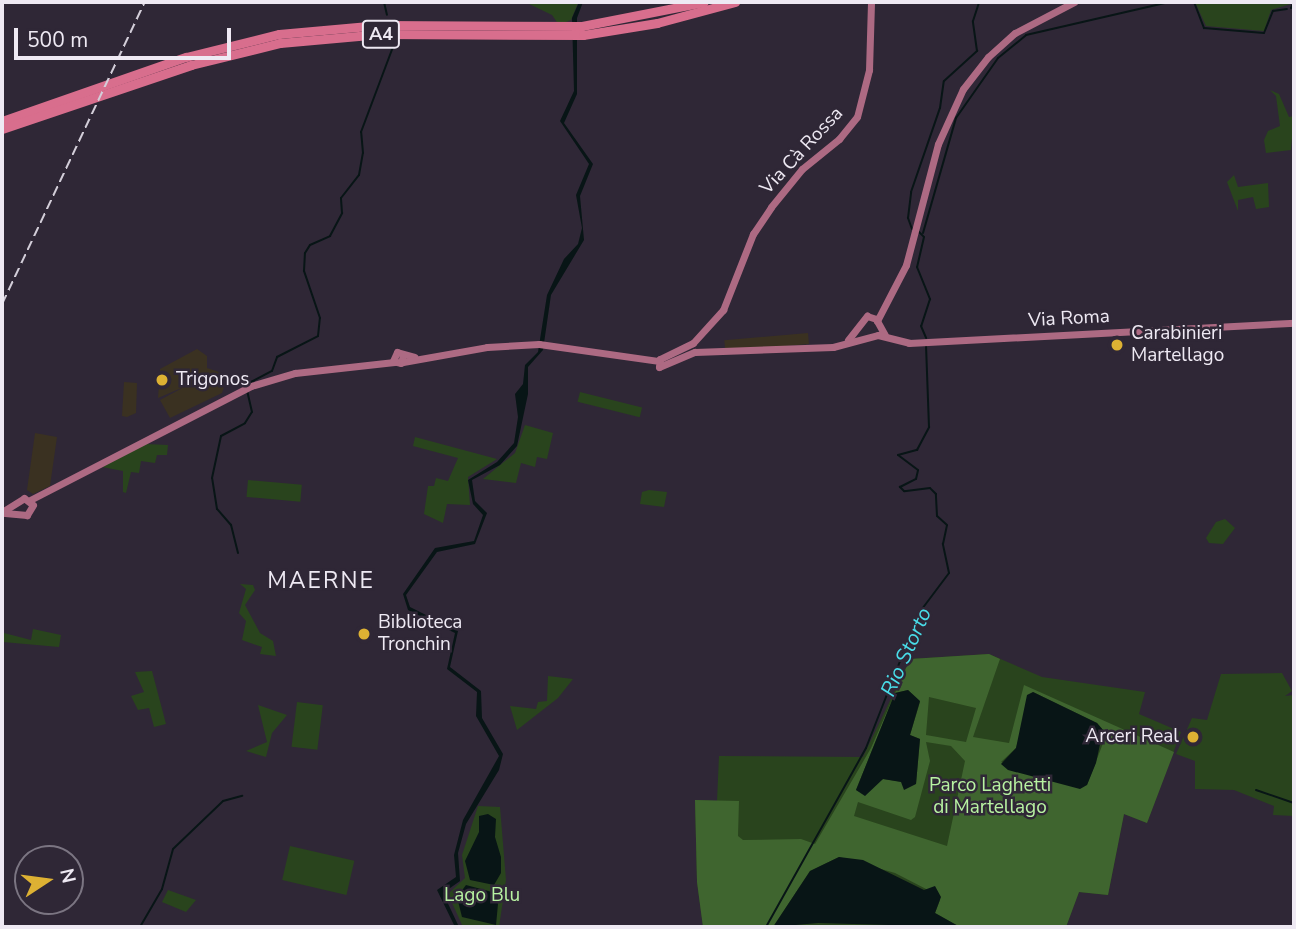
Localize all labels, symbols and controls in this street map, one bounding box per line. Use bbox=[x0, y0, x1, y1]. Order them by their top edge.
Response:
scale bar bbox=[18, 14, 234, 58]
road number: A4 bbox=[362, 19, 400, 48]
text: 500 m bbox=[27, 26, 88, 54]
street label: Via Cà Rossa bbox=[756, 103, 848, 199]
street label: Via Roma bbox=[1028, 305, 1110, 333]
place label: Carabinieri Martellago bbox=[1131, 323, 1224, 367]
marker: Carabinieri Martellago bbox=[1109, 337, 1125, 353]
place label: Trigonos bbox=[176, 369, 249, 391]
marker: Trigonos bbox=[154, 372, 170, 388]
district label: MAERNE bbox=[268, 567, 374, 595]
water label: Rio Storto bbox=[875, 604, 937, 700]
place label: Biblioteca Tronchin bbox=[378, 612, 462, 656]
marker: Biblioteca Tronchin bbox=[356, 626, 372, 642]
place label: Arceri Real bbox=[1085, 726, 1179, 748]
marker: Arceri Real bbox=[1185, 729, 1201, 745]
park label: Parco Laghetti di Martellago bbox=[929, 775, 1051, 819]
north arrow bbox=[14, 845, 84, 915]
text: N bbox=[53, 866, 82, 886]
park label: Lago Blu bbox=[444, 885, 520, 907]

